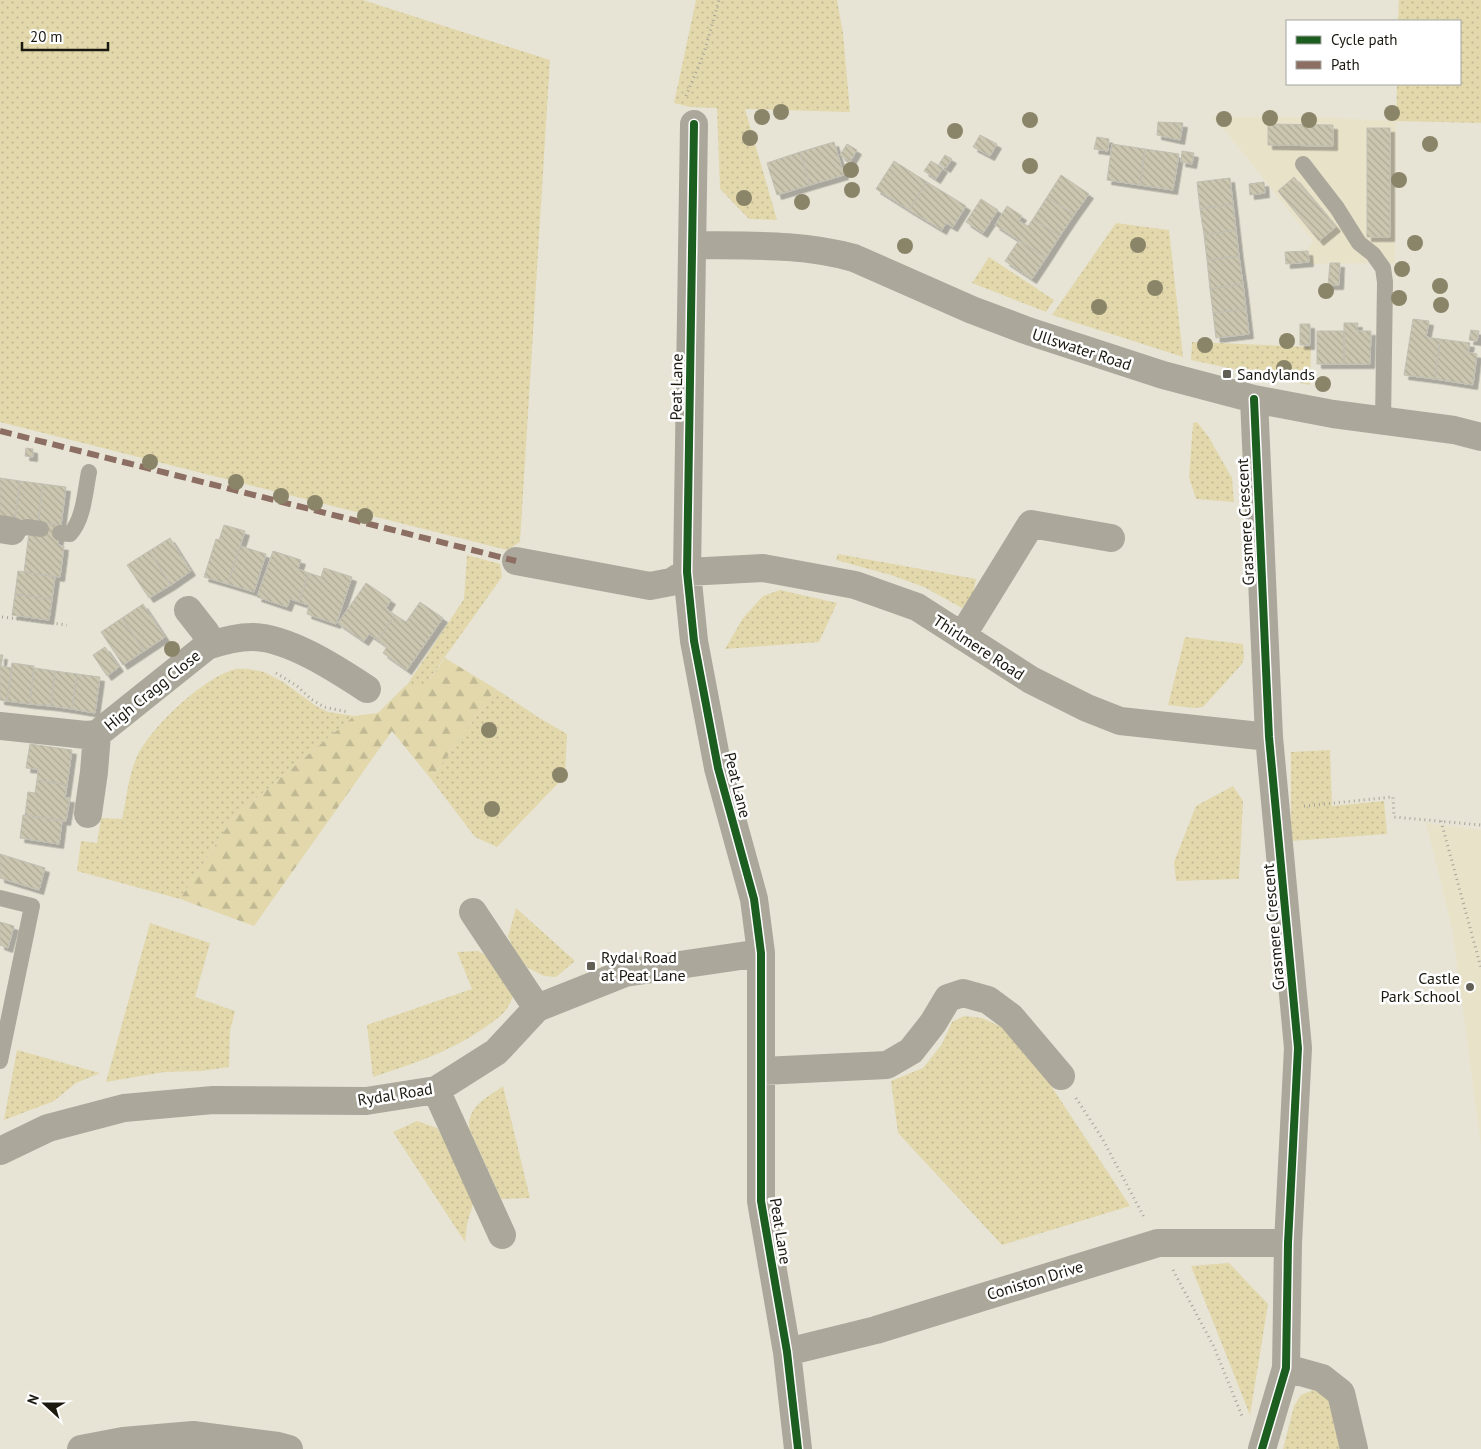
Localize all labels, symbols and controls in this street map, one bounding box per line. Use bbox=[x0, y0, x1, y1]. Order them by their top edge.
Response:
scale bar bbox=[22, 20, 109, 52]
legend bbox=[1286, 20, 1461, 85]
text: 20 m bbox=[30, 27, 63, 46]
text: Cycle path bbox=[1331, 30, 1397, 49]
text: Path bbox=[1331, 55, 1360, 74]
street label: Ullswater Road bbox=[1030, 324, 1134, 374]
street label: Peat Lane bbox=[665, 353, 687, 421]
place label: Sandylands bbox=[1237, 364, 1315, 384]
marker: Sandylands bbox=[1221, 368, 1233, 380]
street label: Grasmere Crescent bbox=[1232, 457, 1258, 586]
street label: Thirlmere Road bbox=[930, 610, 1028, 684]
street label: High Cragg Close bbox=[100, 645, 204, 735]
street label: Peat Lane bbox=[720, 750, 756, 820]
street label: Grasmere Crescent bbox=[1257, 862, 1289, 991]
place label: Rydal Road at Peat Lane bbox=[601, 947, 686, 985]
marker: Rydal Road at Peat Lane bbox=[585, 960, 597, 972]
place label: Castle Park School bbox=[1380, 968, 1460, 1006]
marker: Castle Park School bbox=[1464, 981, 1476, 993]
street label: Rydal Road bbox=[356, 1078, 434, 1110]
street label: Peat Lane bbox=[766, 1196, 796, 1266]
street label: Coniston Drive bbox=[984, 1256, 1086, 1304]
north arrow bbox=[20, 1379, 70, 1429]
text: N bbox=[23, 1392, 43, 1407]

